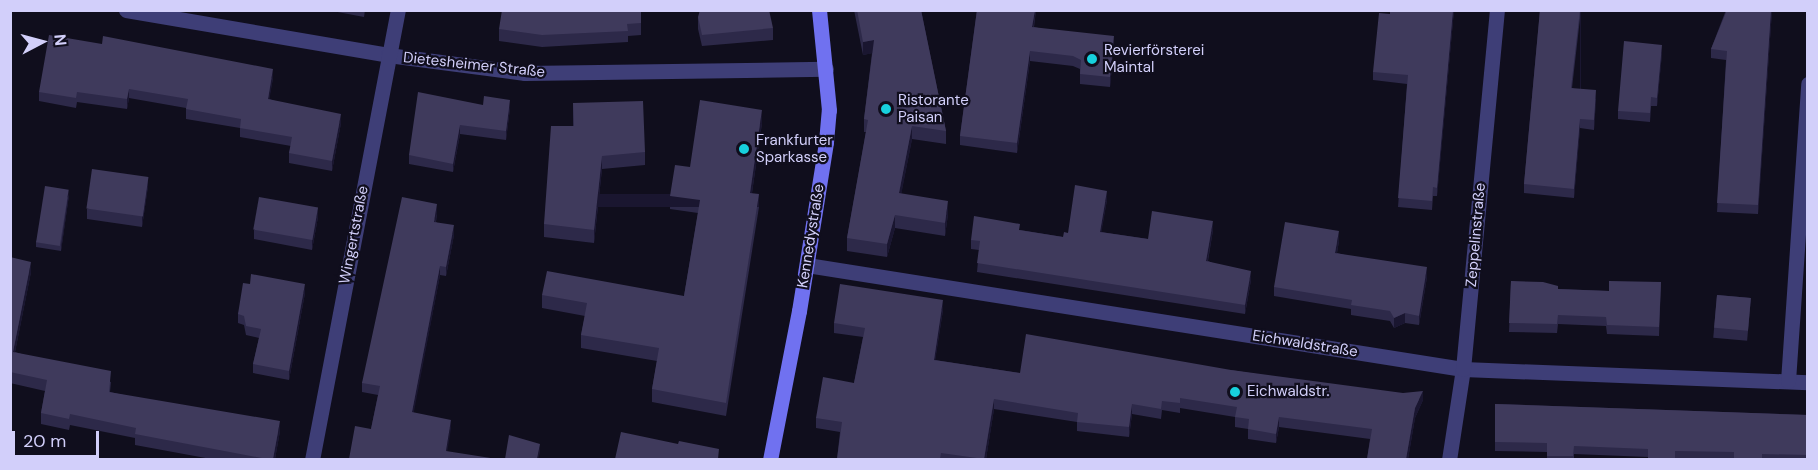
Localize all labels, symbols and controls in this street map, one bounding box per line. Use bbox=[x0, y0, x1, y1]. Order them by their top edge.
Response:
north arrow bbox=[12, 12, 72, 72]
text: N bbox=[49, 33, 71, 47]
place label: Revierförsterei Maintal bbox=[1104, 41, 1204, 76]
street label: Dietesheimer Straße bbox=[402, 49, 546, 81]
marker: Revierförsterei Maintal bbox=[1085, 52, 1099, 66]
place label: Ristorante Paisan bbox=[898, 91, 969, 126]
marker: Ristorante Paisan bbox=[879, 102, 893, 116]
place label: Frankfurter Sparkasse bbox=[756, 131, 833, 166]
marker: Frankfurter Sparkasse bbox=[737, 142, 751, 156]
street label: Zeppelinstraße bbox=[1462, 182, 1490, 288]
street label: Kennedystraße bbox=[794, 183, 828, 289]
street label: Wingertstraße bbox=[336, 184, 372, 286]
street label: Eichwaldstraße bbox=[1251, 327, 1359, 361]
place label: Eichwaldstr. bbox=[1247, 383, 1329, 401]
marker: Eichwaldstr. bbox=[1228, 385, 1242, 399]
scale bar bbox=[15, 419, 102, 457]
text: 20 m bbox=[23, 429, 66, 453]

